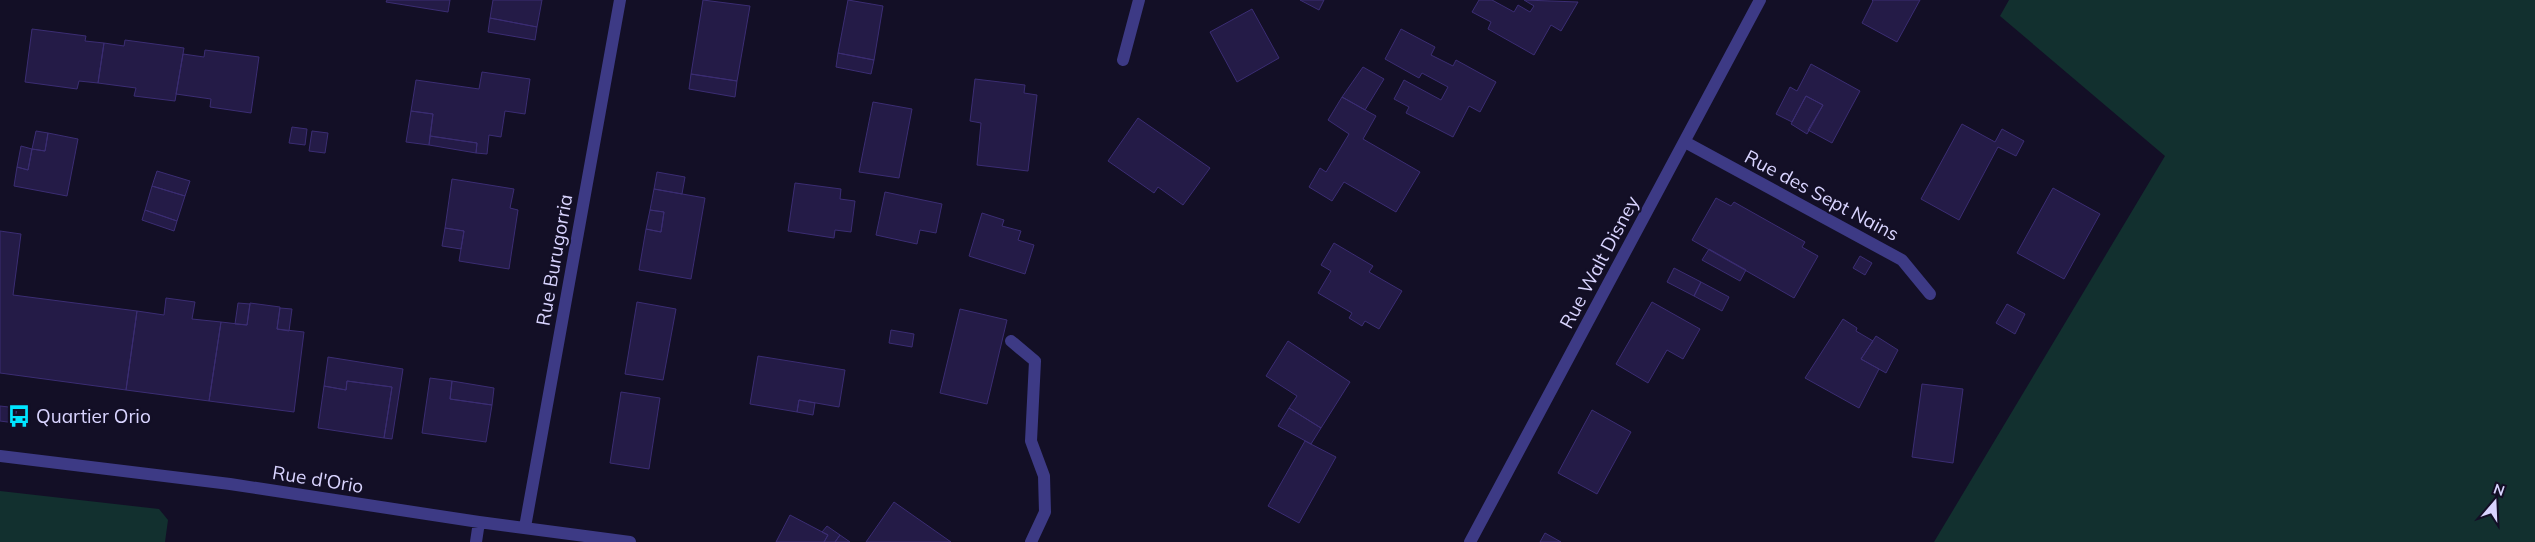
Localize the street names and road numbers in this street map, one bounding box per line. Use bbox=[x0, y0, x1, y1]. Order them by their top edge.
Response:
street label: Rue des Sept Nains bbox=[1741, 144, 1903, 246]
street label: Rue Burugorria bbox=[531, 192, 577, 328]
street label: Rue Walt Disney bbox=[1554, 192, 1644, 332]
street label: Rue d'Orio bbox=[271, 460, 365, 498]

